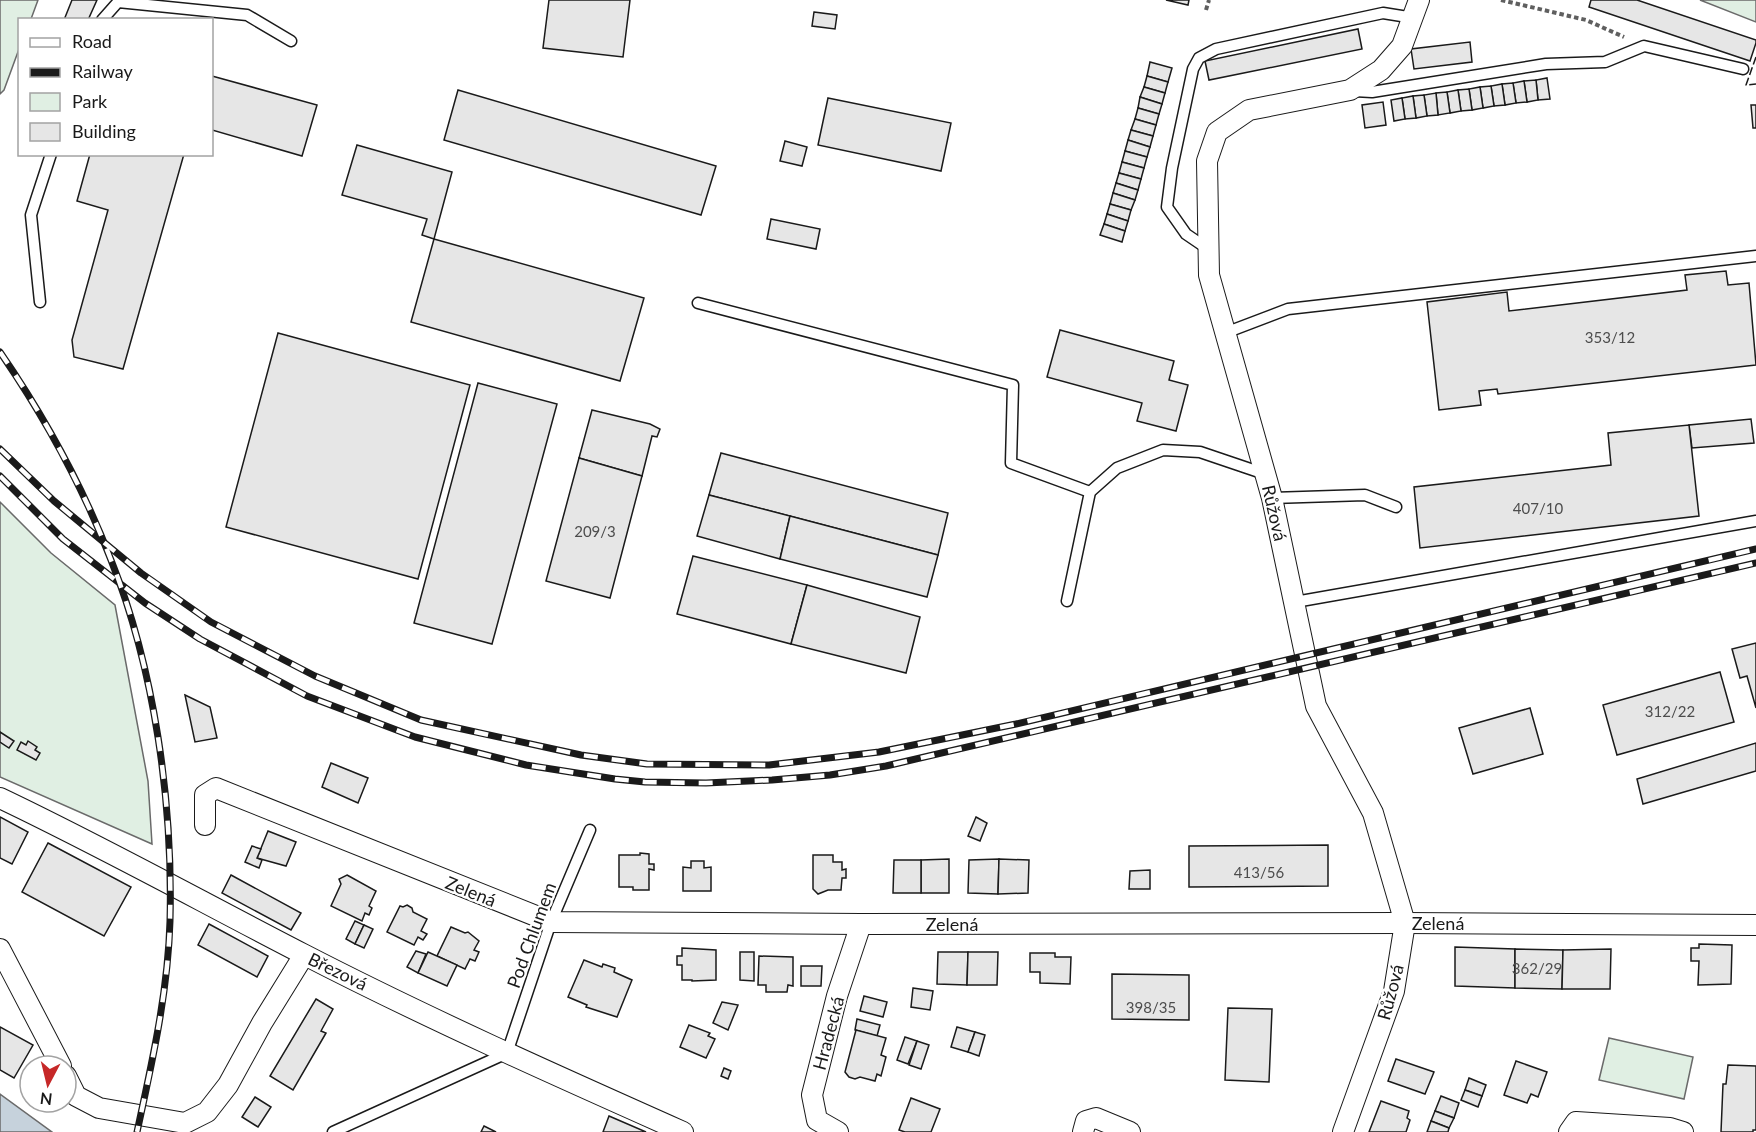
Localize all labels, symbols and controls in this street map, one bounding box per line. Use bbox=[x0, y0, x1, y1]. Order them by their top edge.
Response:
legend bbox=[18, 18, 213, 156]
text: Road bbox=[72, 30, 112, 52]
text: Railway bbox=[72, 60, 133, 82]
text: Park bbox=[72, 90, 108, 112]
text: Building bbox=[72, 120, 136, 142]
house number: 353/12 bbox=[1585, 328, 1635, 346]
street label: Růžová bbox=[1258, 483, 1292, 543]
house number: 407/10 bbox=[1513, 499, 1563, 517]
house number: 209/3 bbox=[574, 522, 616, 540]
house number: 312/22 bbox=[1645, 702, 1695, 720]
house number: 413/56 bbox=[1234, 863, 1284, 881]
street label: Zelená bbox=[442, 871, 500, 911]
street label: Pod Chlumem bbox=[502, 879, 560, 991]
street label: Zelená bbox=[1412, 912, 1464, 934]
street label: Zelená bbox=[926, 913, 978, 935]
street label: Březová bbox=[305, 947, 371, 995]
house number: 362/29 bbox=[1512, 959, 1562, 977]
street label: Růžová bbox=[1372, 962, 1408, 1022]
street label: Hradecká bbox=[808, 994, 848, 1072]
house number: 398/35 bbox=[1126, 998, 1176, 1016]
north arrow bbox=[18, 1054, 78, 1114]
text: N bbox=[39, 1089, 53, 1110]

